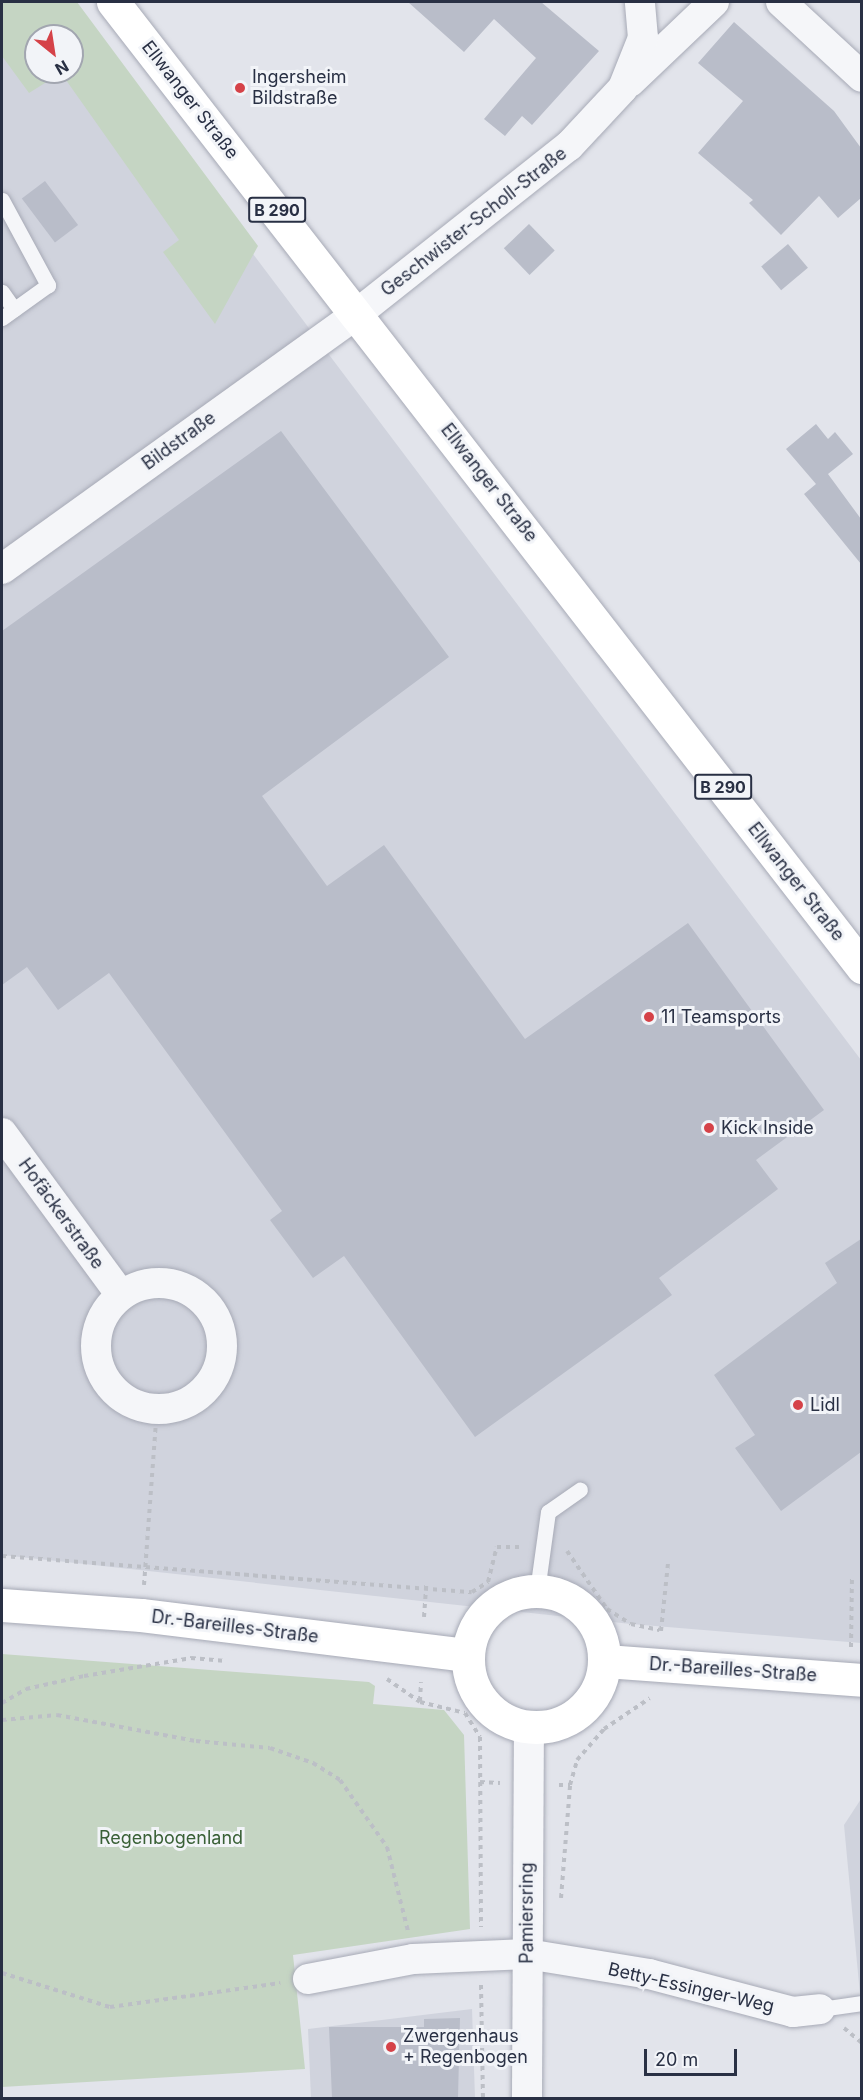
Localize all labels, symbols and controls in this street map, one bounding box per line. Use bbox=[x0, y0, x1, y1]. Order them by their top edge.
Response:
north arrow bbox=[24, 24, 84, 84]
street label: Ellwanger Straße bbox=[137, 36, 243, 164]
text: N bbox=[52, 56, 72, 80]
place label: Ingersheim Bildstraße bbox=[252, 67, 347, 110]
marker: Ingersheim Bildstraße bbox=[233, 81, 247, 95]
street label: Geschwister-Scholl-Straße bbox=[377, 143, 571, 301]
road number: B 290 bbox=[247, 197, 307, 223]
street label: Bildstraße bbox=[138, 407, 220, 475]
street label: Ellwanger Straße bbox=[436, 419, 542, 547]
road number: B 290 bbox=[693, 774, 753, 800]
street label: Ellwanger Straße bbox=[743, 818, 849, 946]
place label: 11 Teamsports bbox=[661, 1006, 781, 1028]
marker: 11 Teamsports bbox=[642, 1010, 656, 1024]
place label: Kick Inside bbox=[721, 1117, 814, 1139]
marker: Kick Inside bbox=[702, 1121, 716, 1135]
street label: Hofäckerstraße bbox=[14, 1154, 108, 1274]
place label: Lidl bbox=[810, 1394, 840, 1416]
marker: Lidl bbox=[791, 1398, 805, 1412]
street label: Dr.-Bareilles-Straße bbox=[150, 1606, 320, 1648]
street label: Dr.-Bareilles-Straße bbox=[648, 1653, 818, 1687]
park label: Regenbogenland bbox=[99, 1827, 243, 1849]
street label: Pamiersring bbox=[516, 1862, 538, 1964]
street label: Betty-Essinger-Weg bbox=[606, 1958, 776, 2018]
place label: Zwergenhaus + Regenbogen bbox=[403, 2026, 528, 2068]
scale bar bbox=[647, 2037, 740, 2075]
marker: Zwergenhaus + Regenbogen bbox=[384, 2040, 398, 2054]
text: 20 m bbox=[655, 2049, 698, 2070]

